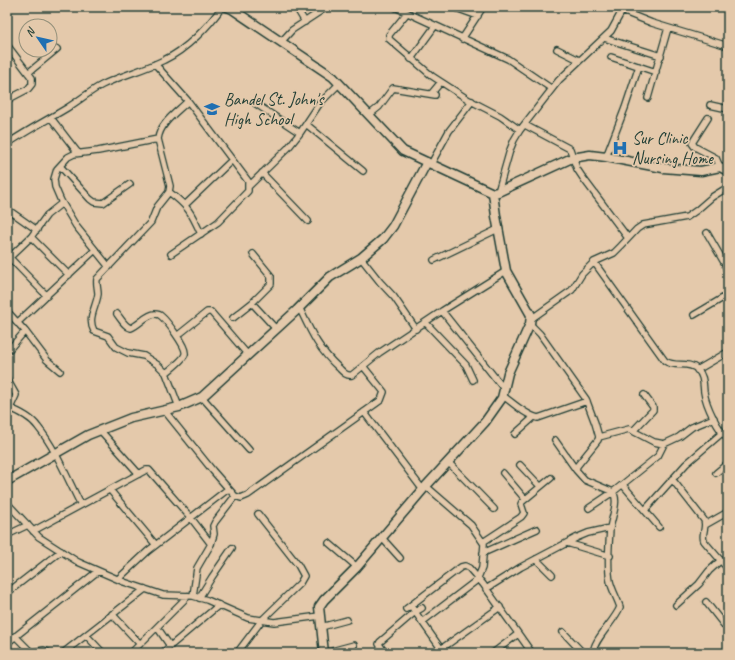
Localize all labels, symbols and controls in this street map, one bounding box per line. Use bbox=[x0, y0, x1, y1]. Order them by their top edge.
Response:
north arrow bbox=[18, 18, 58, 58]
text: N bbox=[22, 24, 39, 39]
place label: Bandel St. John's High School bbox=[224, 89, 325, 130]
school or university icon: Bandel St. John's High School bbox=[203, 100, 221, 118]
place label: Sur Clinic Nursing Home bbox=[632, 128, 714, 169]
hospital icon: Sur Clinic Nursing Home bbox=[611, 139, 629, 157]

